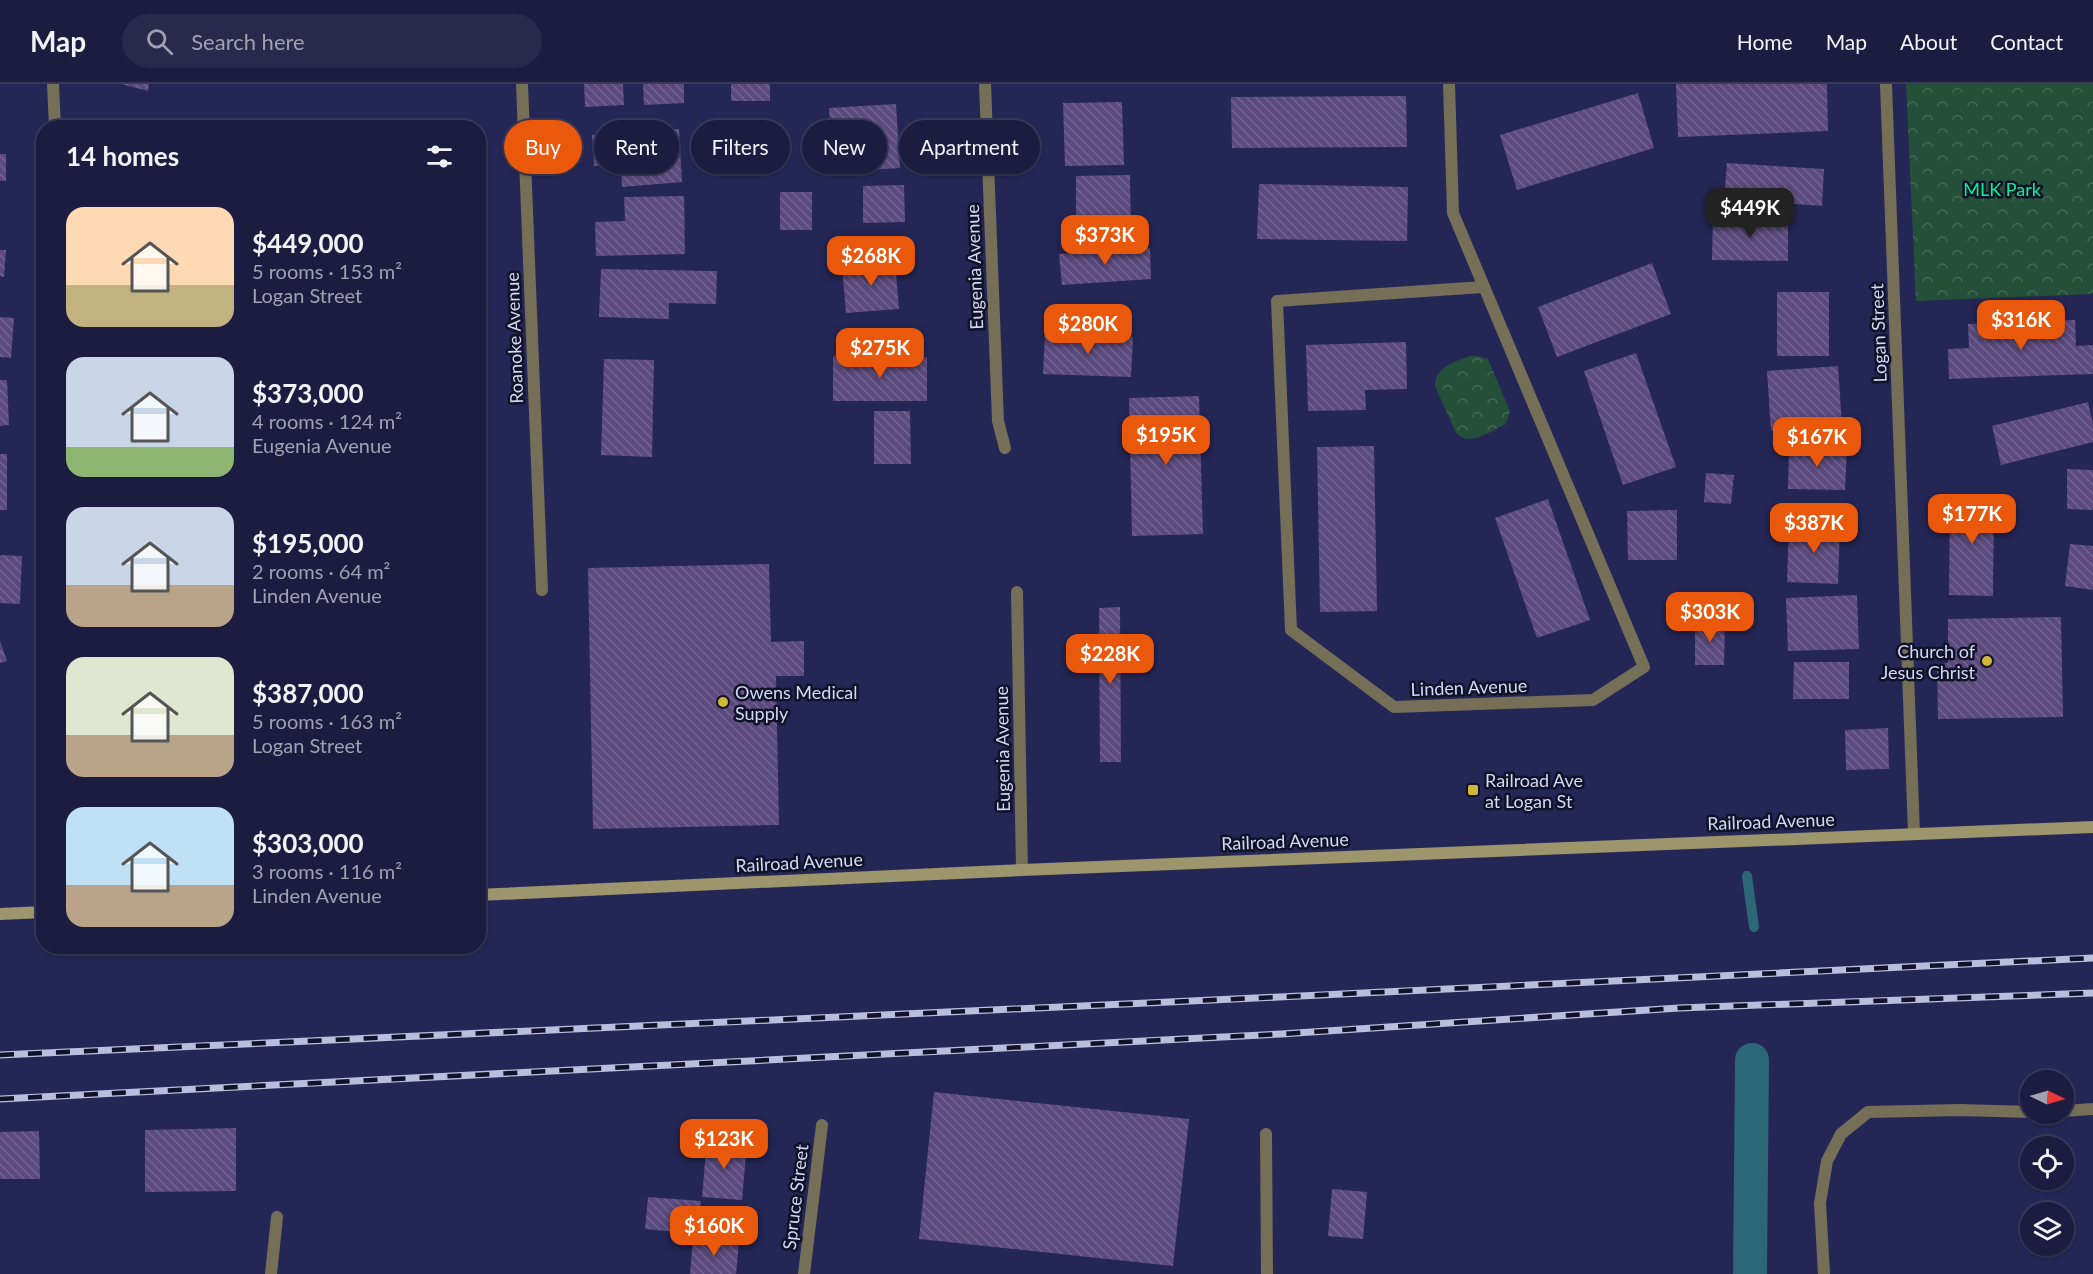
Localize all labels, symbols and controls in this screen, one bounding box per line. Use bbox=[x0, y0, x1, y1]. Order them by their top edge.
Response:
search box bbox=[122, 14, 542, 68]
text: Map bbox=[30, 24, 86, 58]
icon: search bbox=[143, 25, 176, 58]
text: Search here bbox=[191, 28, 305, 55]
text: Home bbox=[1737, 29, 1793, 54]
text: Map bbox=[1826, 29, 1867, 54]
text: About bbox=[1900, 29, 1957, 54]
text: Contact bbox=[1990, 29, 2063, 54]
chip: Buy bbox=[504, 120, 582, 174]
chip: Rent bbox=[594, 120, 679, 174]
chip: Filters bbox=[691, 120, 790, 174]
chip: New bbox=[802, 120, 887, 174]
chip: Apartment bbox=[899, 120, 1040, 174]
text: 14 homes bbox=[66, 140, 179, 172]
icon: filters bbox=[423, 140, 456, 173]
park label: MLK Park bbox=[1963, 178, 2042, 200]
pin: $449K bbox=[1708, 188, 1792, 239]
text: $449K bbox=[1720, 195, 1780, 219]
street label: Eugenia Avenue bbox=[961, 204, 987, 330]
pin: $373K bbox=[1063, 215, 1147, 266]
text: $373K bbox=[1075, 222, 1135, 246]
text: $449,000 bbox=[252, 227, 364, 259]
icon: home bbox=[114, 231, 186, 303]
pin: $268K bbox=[829, 236, 913, 287]
text: $268K bbox=[841, 243, 901, 267]
text: 5 rooms · 153 m² bbox=[252, 259, 402, 283]
street label: Roanoke Avenue bbox=[501, 272, 527, 404]
text: Logan Street bbox=[252, 283, 362, 307]
street label: Logan Street bbox=[1865, 283, 1891, 383]
pin: $316K bbox=[1979, 300, 2063, 351]
pin: $280K bbox=[1046, 304, 1130, 355]
text: $316K bbox=[1991, 307, 2051, 331]
text: $280K bbox=[1058, 311, 1118, 335]
pin: $275K bbox=[838, 328, 922, 379]
text: $275K bbox=[850, 335, 910, 359]
text: $373,000 bbox=[252, 377, 364, 409]
icon: home bbox=[114, 381, 186, 453]
text: 4 rooms · 124 m² bbox=[252, 409, 402, 433]
pin: $195K bbox=[1124, 415, 1208, 466]
pin: $167K bbox=[1775, 417, 1859, 468]
text: $195K bbox=[1136, 422, 1196, 446]
text: $167K bbox=[1787, 424, 1847, 448]
text: Eugenia Avenue bbox=[252, 433, 392, 457]
pin: $177K bbox=[1930, 494, 2014, 545]
text: $177K bbox=[1942, 501, 2002, 525]
pin: $387K bbox=[1772, 503, 1856, 554]
text: $387K bbox=[1784, 510, 1844, 534]
text: $195,000 bbox=[252, 527, 364, 559]
icon: home bbox=[114, 531, 186, 603]
text: 2 rooms · 64 m² bbox=[252, 559, 390, 583]
text: Linden Avenue bbox=[252, 583, 382, 607]
pin: $303K bbox=[1668, 592, 1752, 643]
text: $303K bbox=[1680, 599, 1740, 623]
pin: $228K bbox=[1068, 634, 1152, 685]
place label: Church of Jesus Christ bbox=[1881, 640, 1976, 683]
text: $228K bbox=[1080, 641, 1140, 665]
marker: Church of Jesus Christ bbox=[1980, 654, 1994, 668]
street label: Linden Avenue bbox=[1410, 674, 1528, 700]
text: $387,000 bbox=[252, 677, 364, 709]
icon: home bbox=[114, 681, 186, 753]
place label: Owens Medical Supply bbox=[735, 681, 858, 724]
street label: Eugenia Avenue bbox=[990, 686, 1014, 812]
marker: Owens Medical Supply bbox=[716, 695, 730, 709]
text: 5 rooms · 163 m² bbox=[252, 709, 402, 733]
text: Logan Street bbox=[252, 733, 362, 757]
place label: Railroad Ave at Logan St bbox=[1485, 769, 1583, 812]
marker: Railroad Ave at Logan St bbox=[1466, 783, 1480, 797]
street label: Railroad Avenue bbox=[1707, 808, 1835, 834]
text: $303,000 bbox=[252, 827, 364, 859]
street label: Railroad Avenue bbox=[1221, 828, 1349, 854]
icon: home bbox=[114, 831, 186, 903]
street label: Railroad Avenue bbox=[735, 848, 863, 876]
text: 3 rooms · 116 m² bbox=[252, 859, 402, 883]
text: Linden Avenue bbox=[252, 883, 382, 907]
north arrow bbox=[2020, 1070, 2074, 1124]
map controls bbox=[2020, 1070, 2074, 1256]
pin: $123K bbox=[682, 1119, 766, 1170]
text: $123K bbox=[694, 1126, 754, 1150]
button: locate bbox=[2020, 1136, 2074, 1190]
street label: Spruce Street bbox=[778, 1142, 812, 1251]
button: layers bbox=[2020, 1202, 2074, 1256]
pin: $160K bbox=[672, 1206, 756, 1257]
text: $160K bbox=[684, 1213, 744, 1237]

